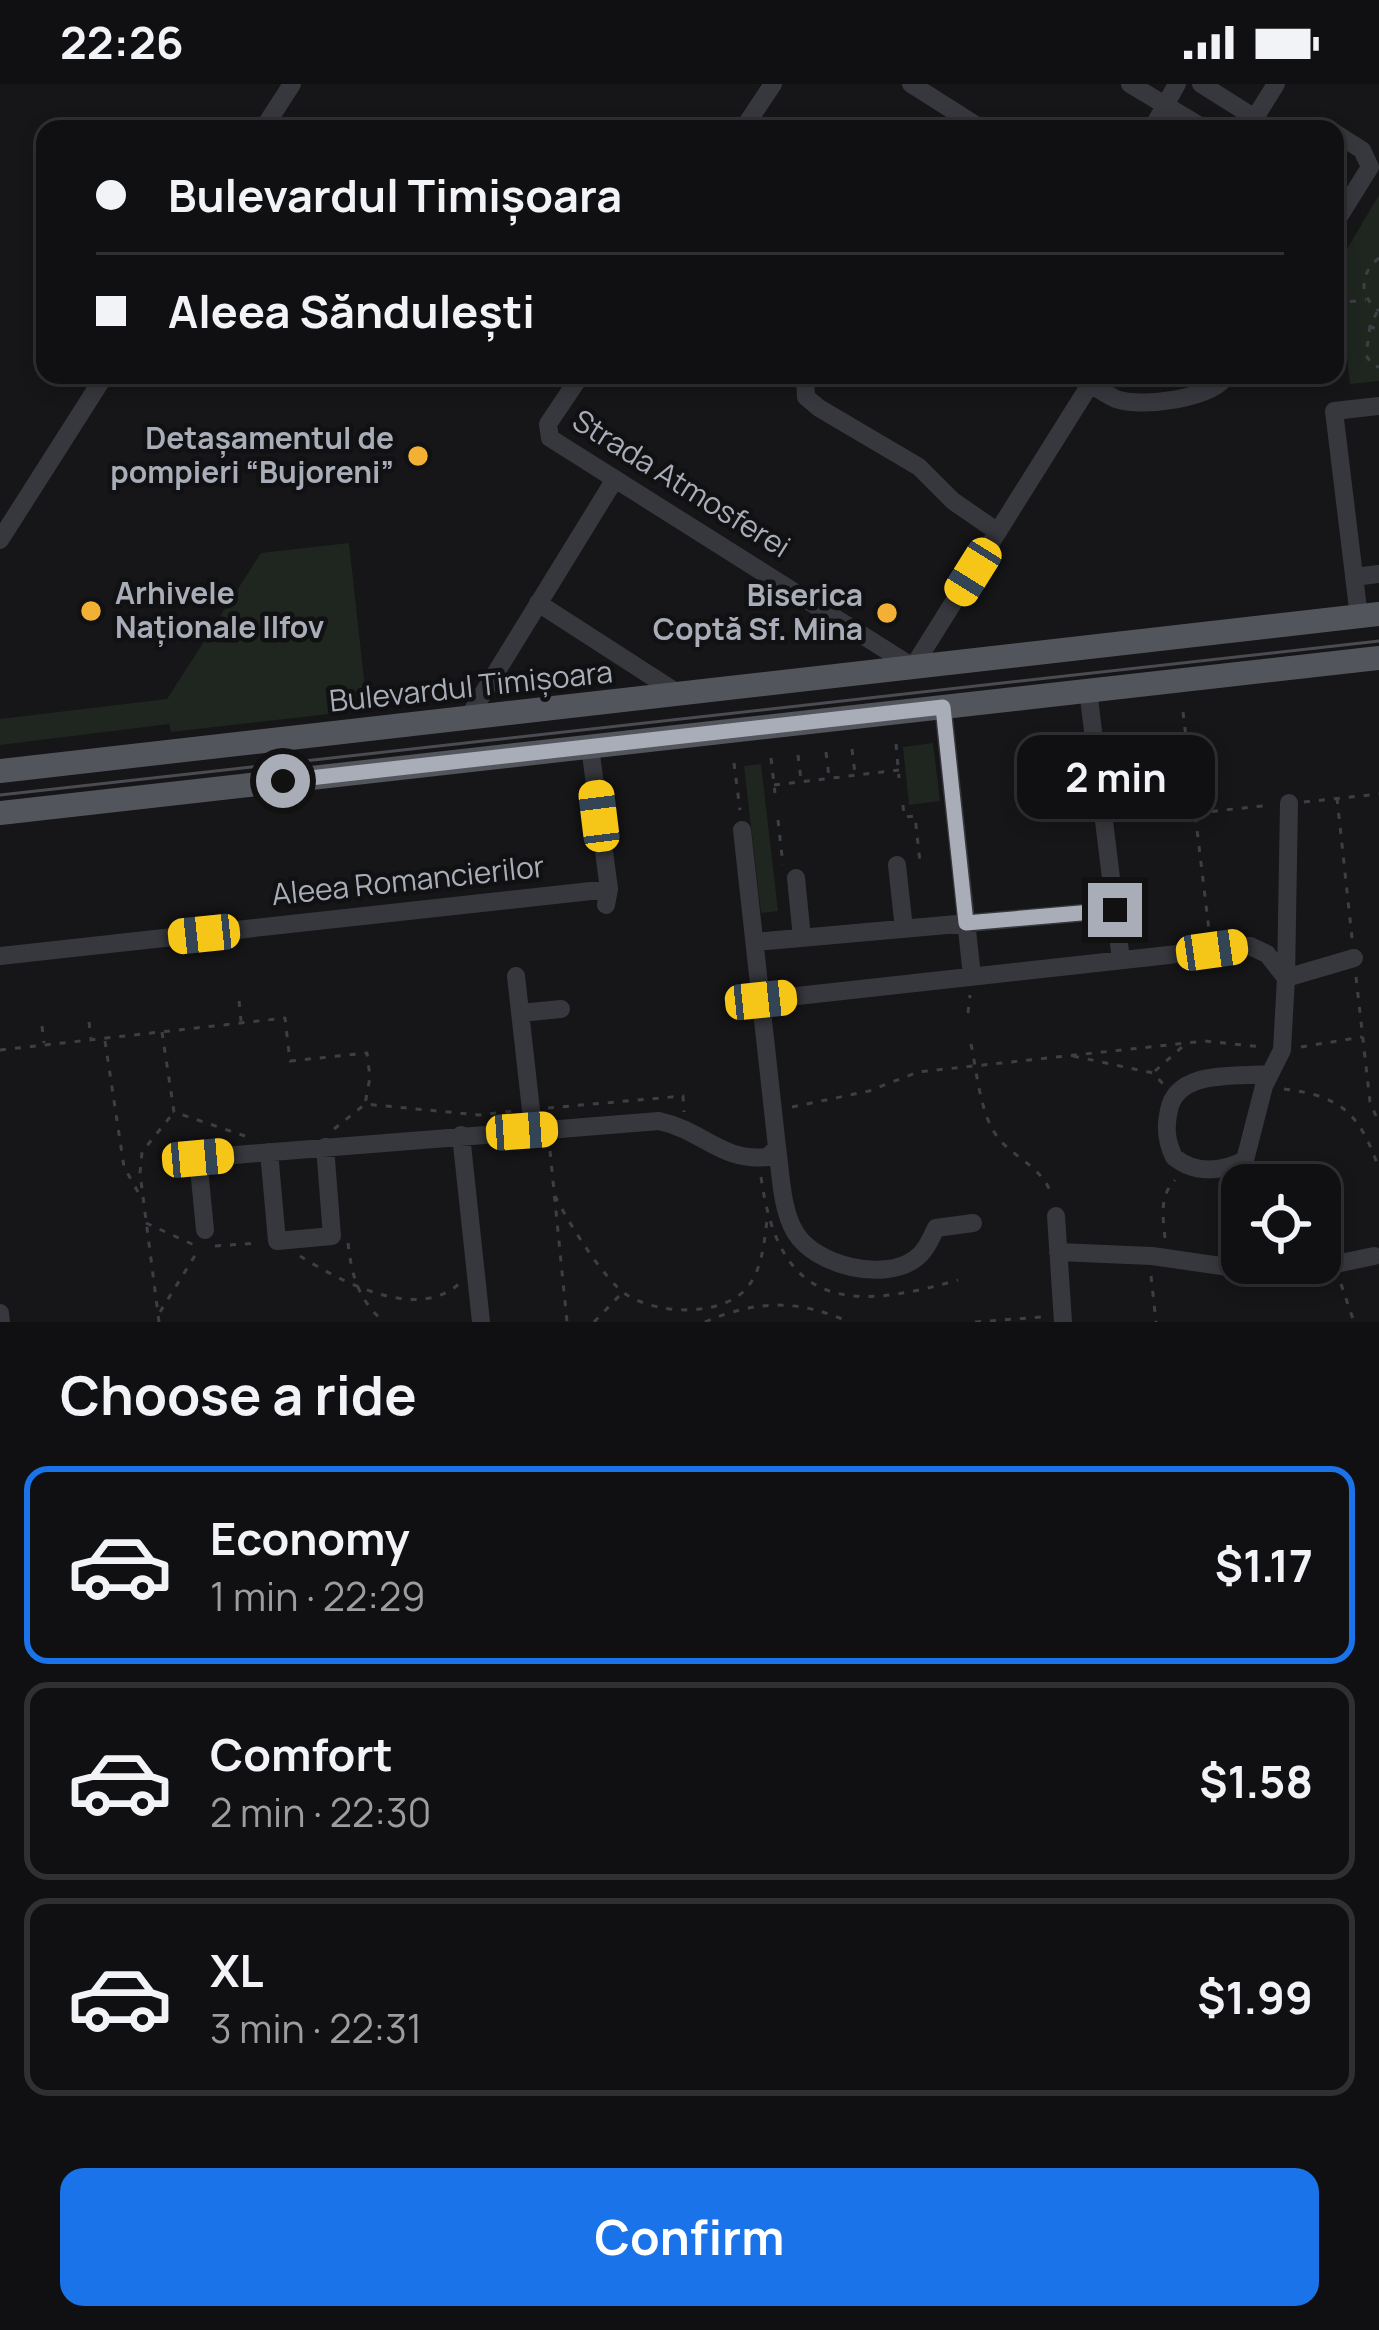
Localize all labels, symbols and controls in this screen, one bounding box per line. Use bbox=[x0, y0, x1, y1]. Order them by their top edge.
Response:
text: 22:26 bbox=[60, 11, 184, 73]
text: Bulevardul Timișoara bbox=[168, 164, 622, 226]
text: Aleea Săndulești bbox=[168, 280, 535, 342]
street label: Strada Atmosferei bbox=[565, 399, 798, 566]
place label: Detașamentul de pompieri “Bujoreni” bbox=[110, 417, 394, 492]
marker: Detașamentul de pompieri “Bujoreni” bbox=[405, 443, 431, 469]
car bbox=[939, 532, 1007, 612]
place label: Arhivele Naționale Ilfov bbox=[115, 572, 324, 647]
place label: Biserica Coptă Sf. Mina bbox=[653, 574, 863, 649]
marker: Arhivele Naționale Ilfov bbox=[78, 598, 104, 624]
marker: Biserica Coptă Sf. Mina bbox=[874, 600, 900, 626]
street label: Bulevardul Timișoara bbox=[327, 650, 615, 721]
callout: 2 min bbox=[1016, 736, 1214, 820]
text: 2 min bbox=[1065, 750, 1167, 804]
route start bbox=[256, 754, 310, 808]
car bbox=[577, 778, 621, 854]
street label: Aleea Romancierilor bbox=[269, 845, 546, 914]
route end bbox=[1088, 883, 1142, 937]
car bbox=[166, 912, 242, 956]
car bbox=[1174, 927, 1250, 973]
car bbox=[723, 978, 799, 1022]
car bbox=[485, 1111, 559, 1151]
car bbox=[161, 1137, 235, 1179]
map controls bbox=[1221, 1164, 1341, 1284]
button: locate bbox=[1221, 1164, 1341, 1284]
text: Choose a ride bbox=[60, 1357, 417, 1431]
text: Economy bbox=[210, 1507, 410, 1569]
icon: car bbox=[66, 1511, 174, 1619]
text: $1.17 bbox=[1215, 1534, 1313, 1596]
text: 1 min · 22:29 bbox=[210, 1569, 425, 1623]
text: Comfort bbox=[210, 1723, 393, 1785]
icon: car bbox=[66, 1727, 174, 1835]
text: $1.58 bbox=[1199, 1750, 1313, 1812]
text: 2 min · 22:30 bbox=[210, 1785, 431, 1839]
text: XL bbox=[210, 1939, 264, 2001]
icon: car bbox=[66, 1943, 174, 2051]
text: $1.99 bbox=[1197, 1966, 1313, 2028]
text: 3 min · 22:31 bbox=[210, 2001, 422, 2055]
button: Confirm bbox=[60, 2168, 1319, 2306]

